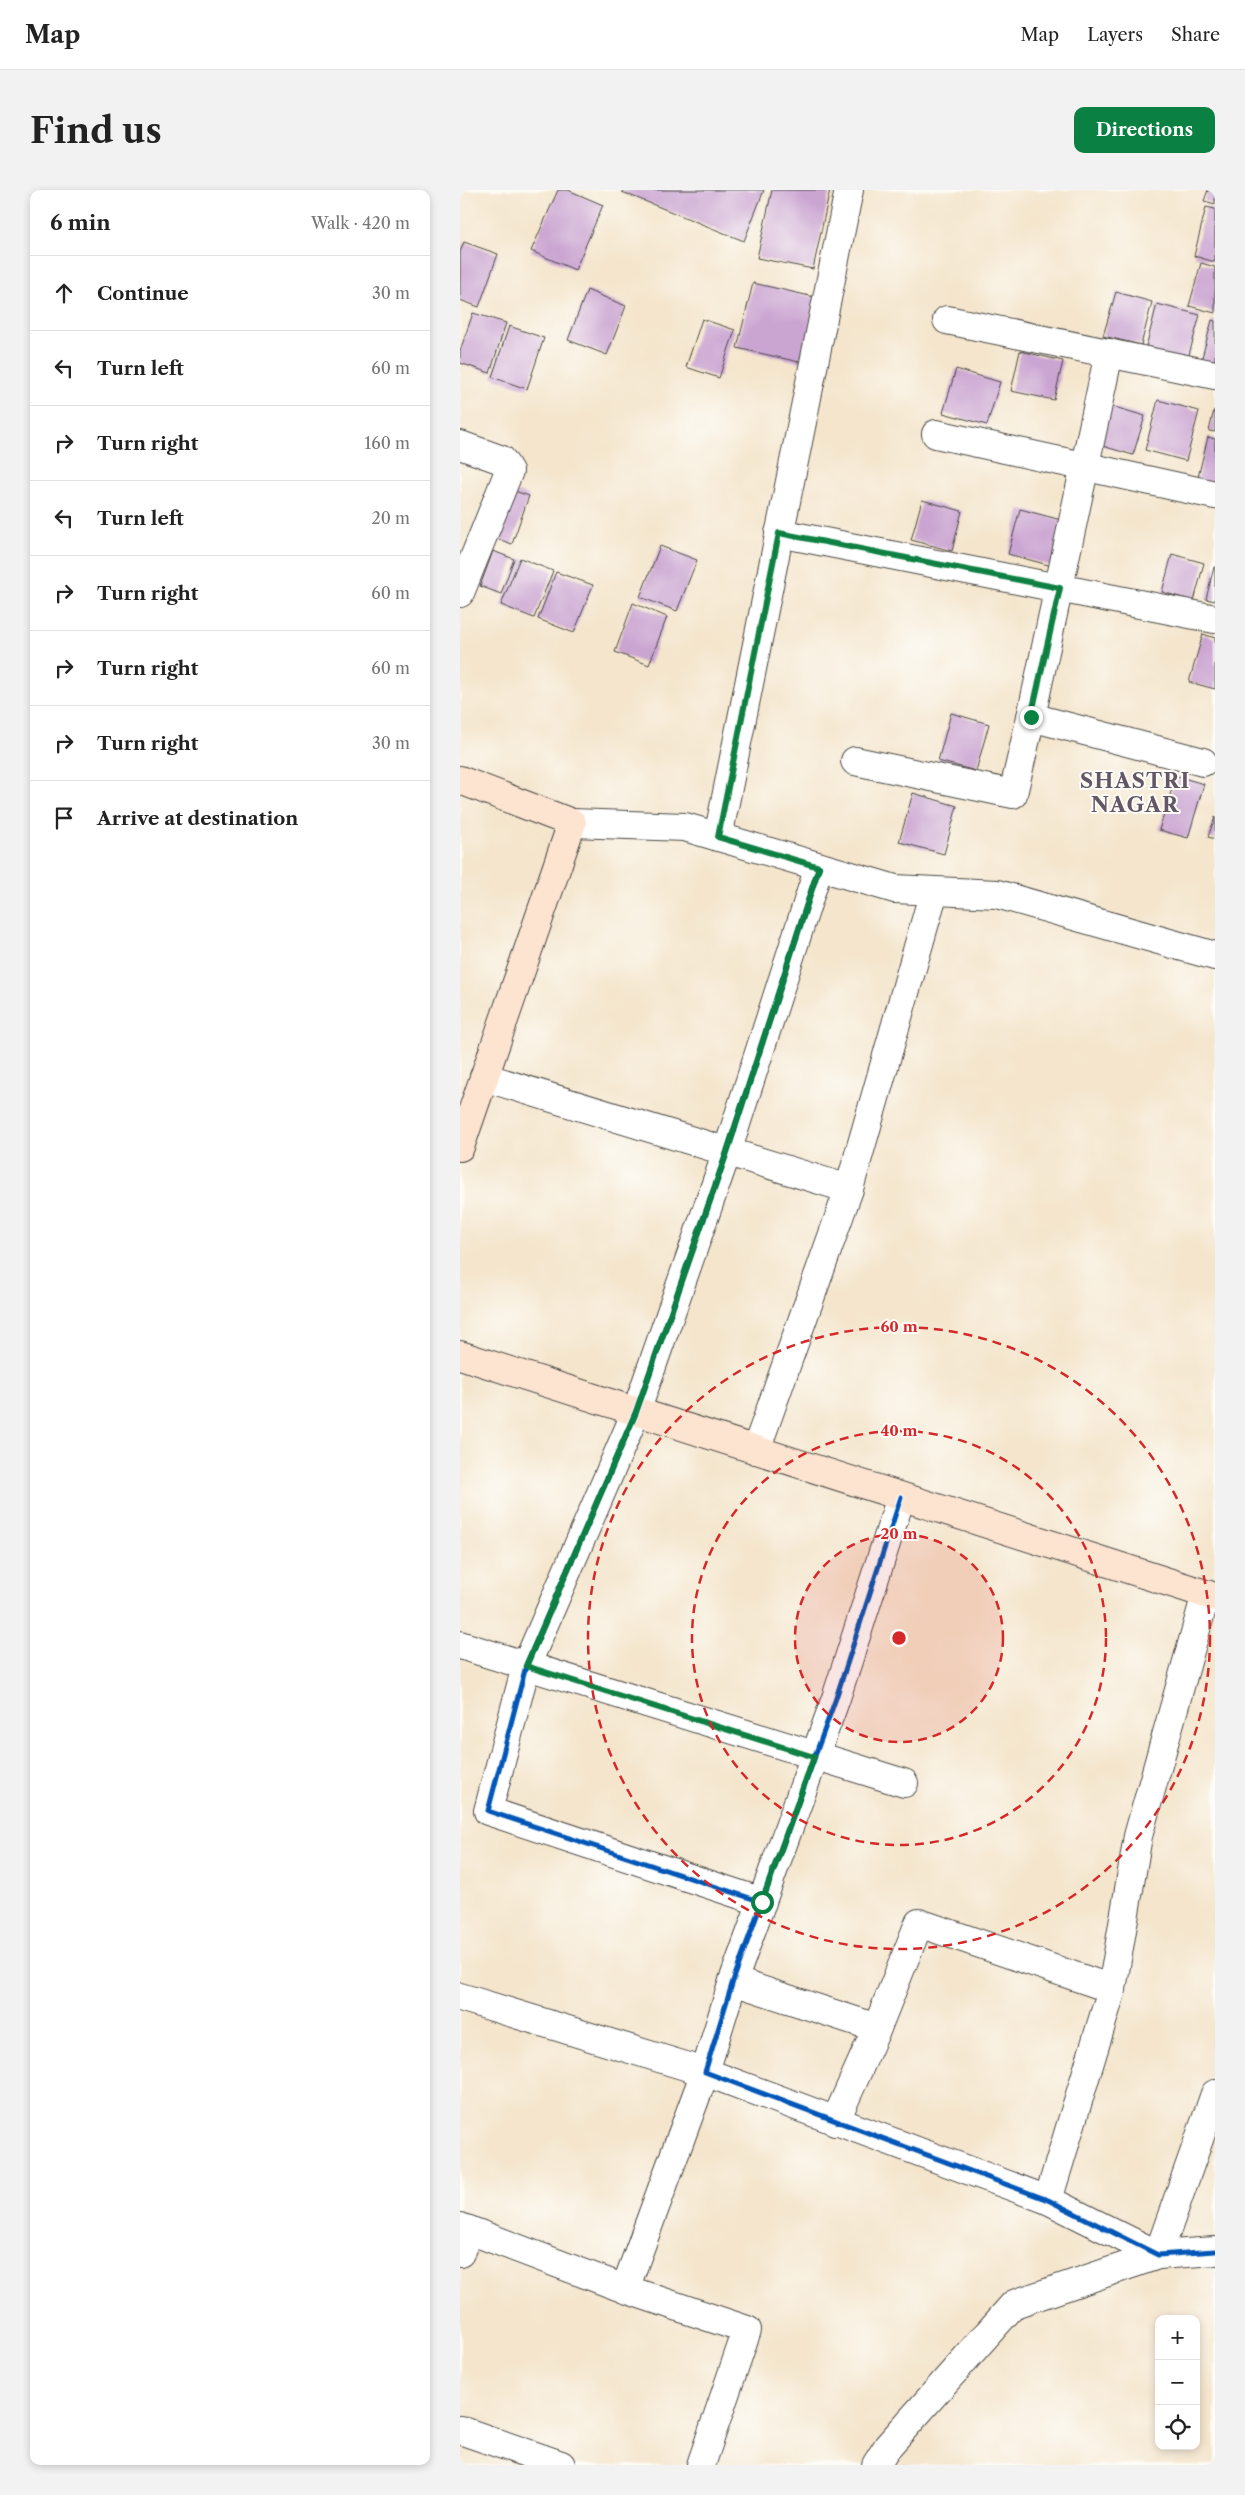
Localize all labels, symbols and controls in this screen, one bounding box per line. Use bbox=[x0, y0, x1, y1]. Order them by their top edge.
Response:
text: Map bbox=[25, 20, 80, 49]
text: Map bbox=[1021, 24, 1059, 46]
text: Layers bbox=[1087, 24, 1143, 46]
text: Share bbox=[1171, 24, 1220, 46]
button: Directions bbox=[1074, 107, 1215, 153]
text: Find us bbox=[30, 109, 162, 152]
text: 6 min bbox=[50, 210, 111, 235]
text: Walk · 420 m bbox=[311, 213, 410, 233]
icon: ahead bbox=[50, 279, 78, 307]
text: Continue bbox=[97, 282, 189, 305]
text: 30 m bbox=[372, 283, 410, 303]
icon: left bbox=[50, 354, 78, 382]
text: Turn left bbox=[97, 357, 184, 380]
text: 60 m bbox=[371, 358, 410, 378]
icon: right bbox=[50, 429, 78, 457]
text: Turn right bbox=[97, 432, 198, 455]
text: 160 m bbox=[365, 433, 410, 453]
icon: left bbox=[50, 504, 78, 532]
text: Turn left bbox=[97, 507, 184, 530]
text: 20 m bbox=[371, 508, 410, 528]
icon: right bbox=[50, 579, 78, 607]
text: Turn right bbox=[97, 582, 198, 605]
text: 60 m bbox=[371, 583, 410, 603]
icon: right bbox=[50, 654, 78, 682]
text: Turn right bbox=[97, 657, 198, 680]
text: 60 m bbox=[371, 658, 410, 678]
route end bbox=[1020, 706, 1043, 729]
icon: right bbox=[50, 729, 78, 757]
text: Turn right bbox=[97, 732, 198, 755]
text: 30 m bbox=[372, 733, 410, 753]
district label: SHASTRI NAGAR bbox=[1080, 768, 1190, 817]
icon: arrive bbox=[50, 804, 78, 832]
text: Arrive at destination bbox=[97, 807, 298, 830]
text: 60 m bbox=[880, 1317, 918, 1336]
text: 40 m bbox=[880, 1421, 918, 1440]
text: 20 m bbox=[880, 1524, 918, 1543]
centre of rings bbox=[890, 1629, 908, 1647]
route start bbox=[751, 1891, 774, 1914]
map controls bbox=[1155, 2315, 1200, 2450]
button: + bbox=[1155, 2315, 1200, 2360]
button: − bbox=[1155, 2360, 1200, 2405]
button: locate bbox=[1155, 2405, 1200, 2450]

